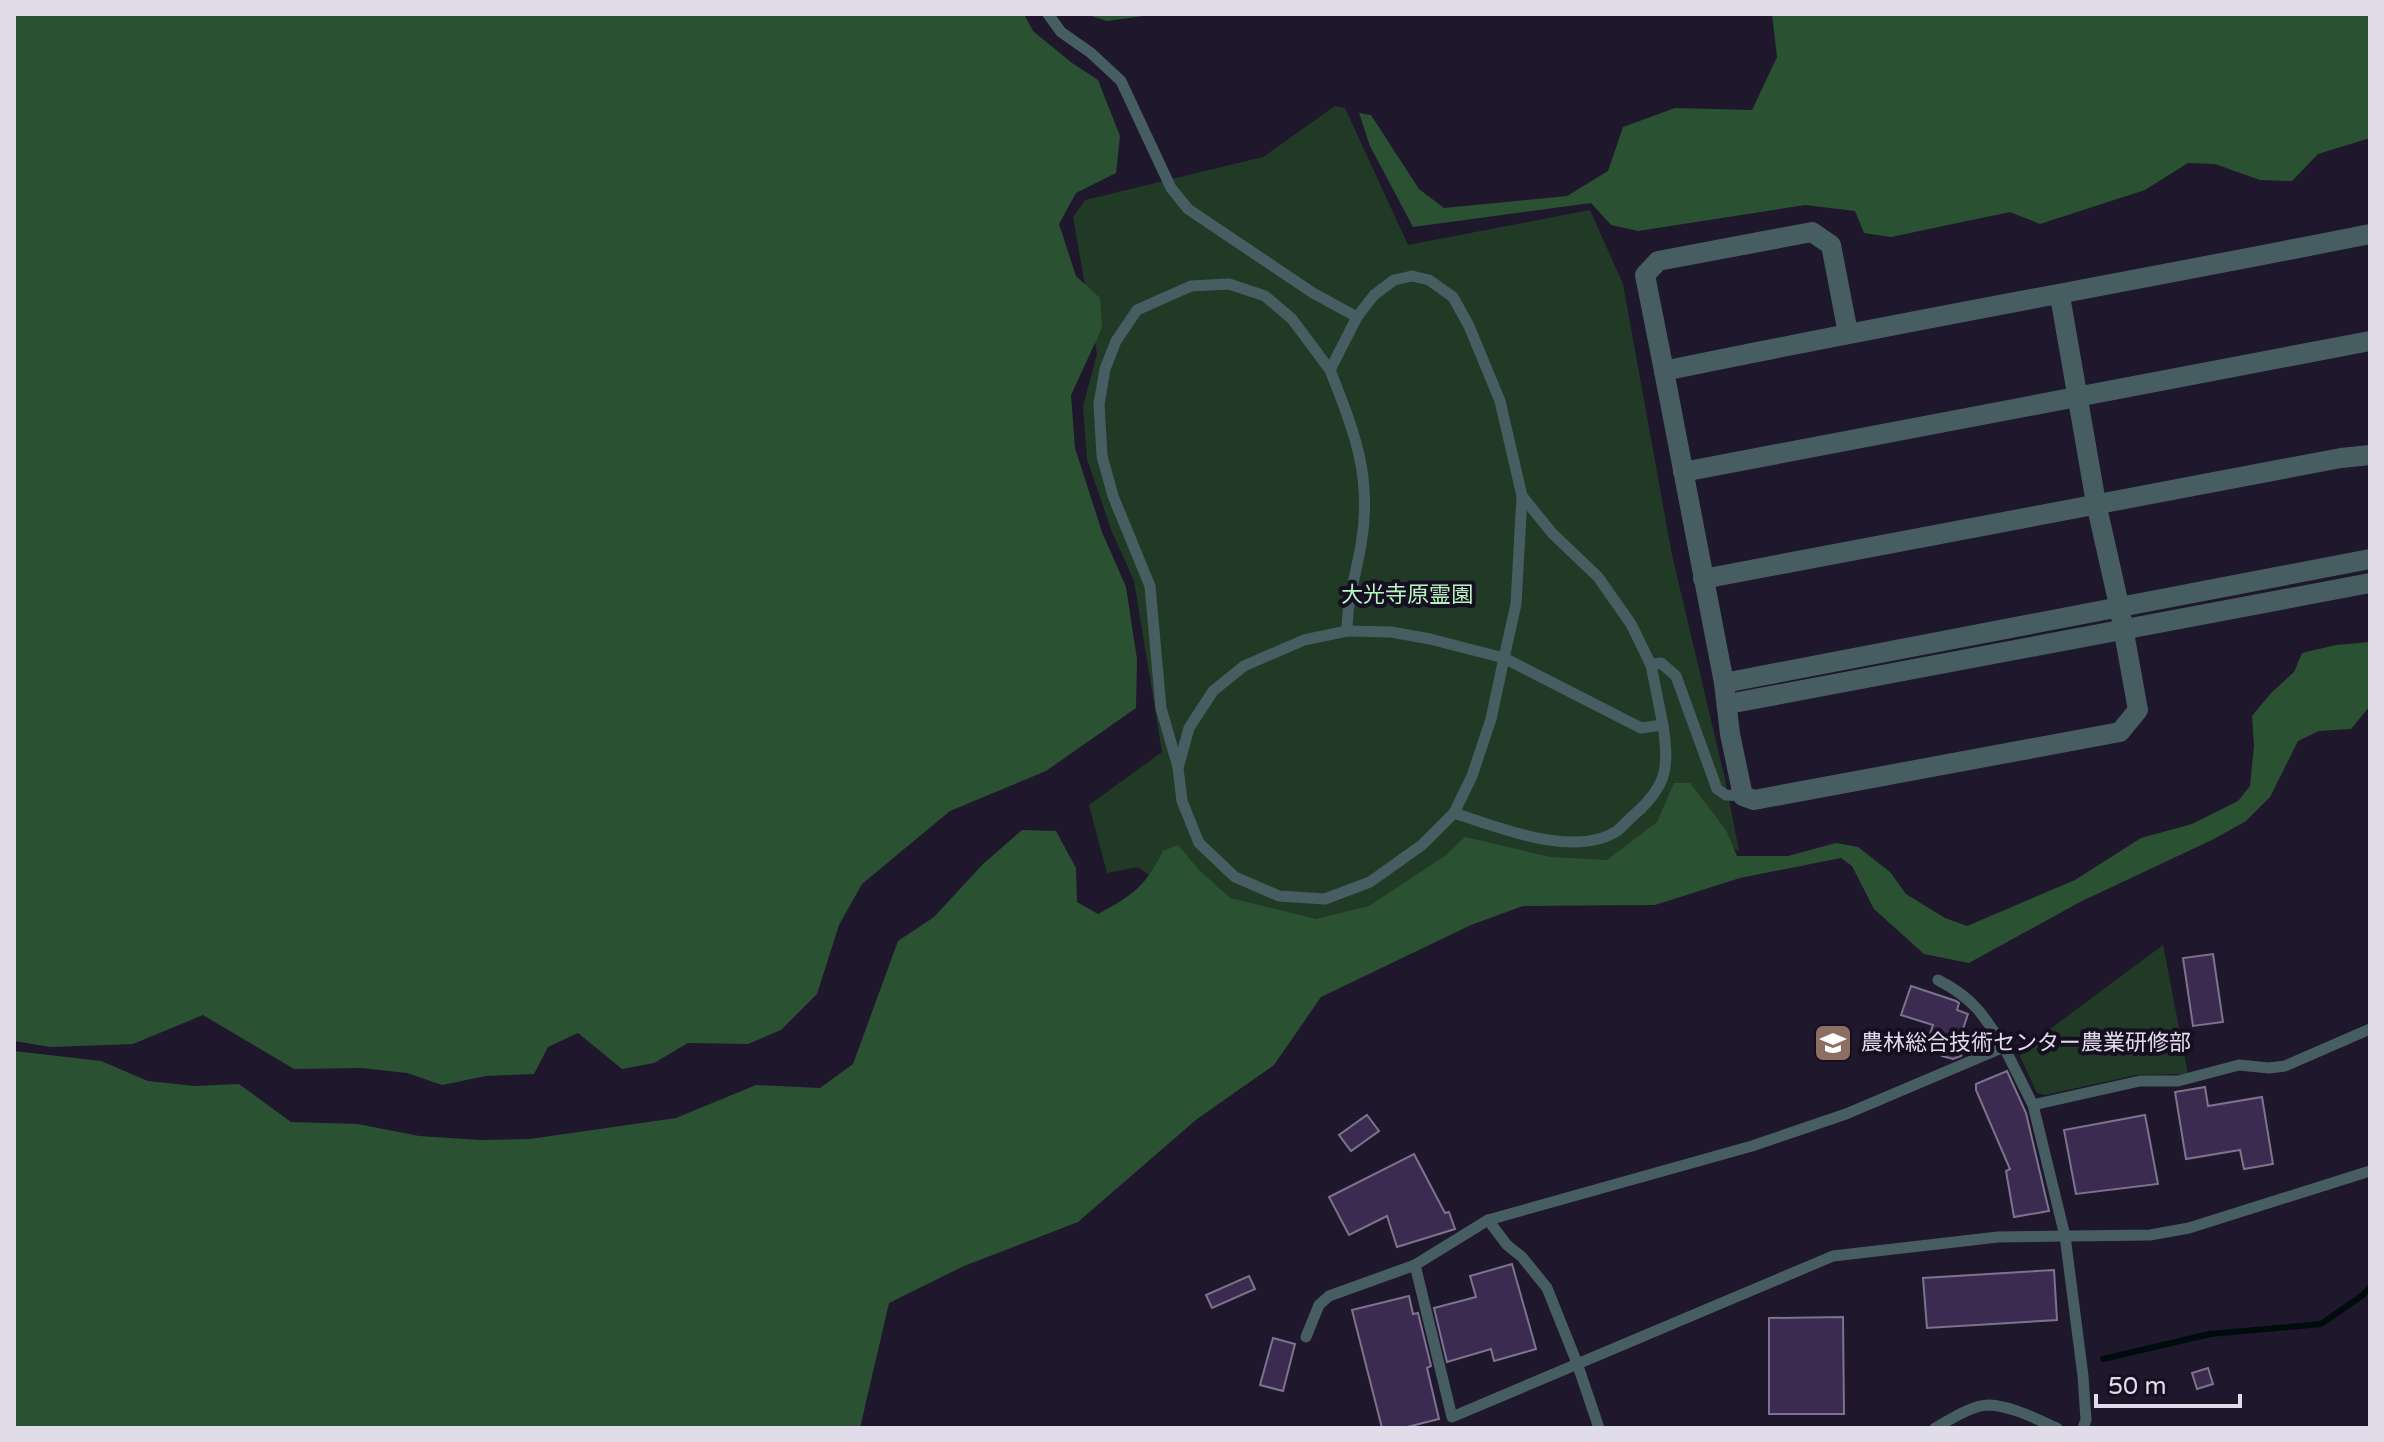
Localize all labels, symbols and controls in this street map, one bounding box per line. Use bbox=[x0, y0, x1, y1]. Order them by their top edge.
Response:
park label: 大光寺原霊園 bbox=[1341, 582, 1473, 608]
school or university icon: 農林総合技術センター農業研修部 bbox=[1812, 1022, 1854, 1064]
place label: 農林総合技術センター農業研修部 bbox=[1861, 1030, 2191, 1056]
scale bar bbox=[2096, 1358, 2240, 1408]
text: 50 m bbox=[2108, 1372, 2166, 1401]

